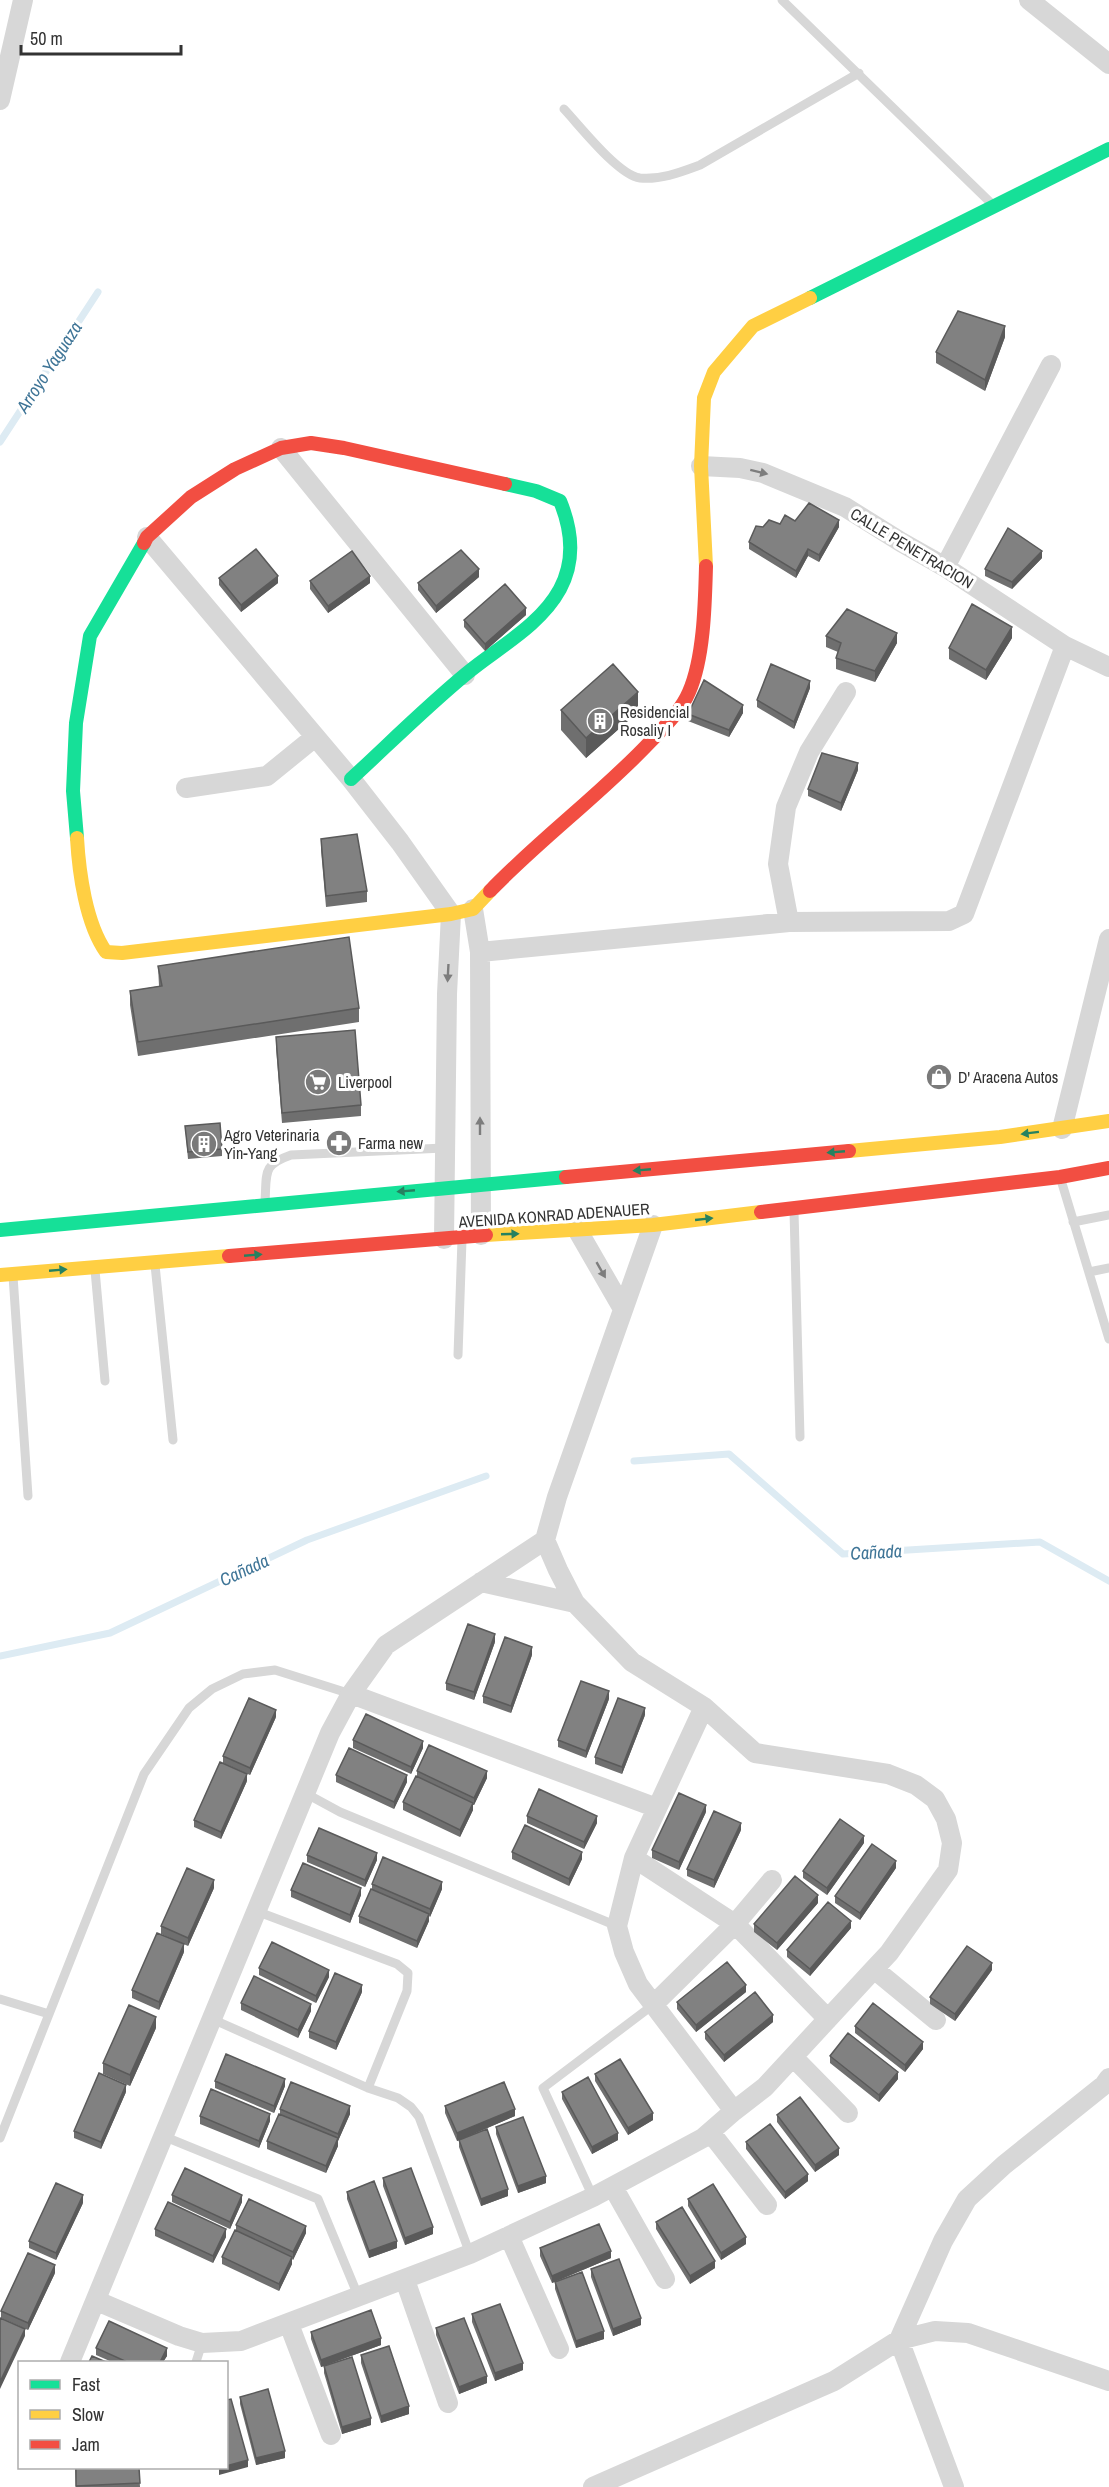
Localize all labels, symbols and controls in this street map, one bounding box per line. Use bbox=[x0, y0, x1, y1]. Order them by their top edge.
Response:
scale bar bbox=[21, 18, 182, 56]
text: 50 m bbox=[30, 26, 63, 51]
water label: Arroyo Yaguaza bbox=[10, 317, 88, 418]
one-way arrow bbox=[750, 468, 768, 478]
street label: CALLE PENETRACION bbox=[846, 503, 978, 593]
place label: Residencial Rosaliy I bbox=[620, 701, 689, 741]
building icon: Residencial Rosaliy I bbox=[585, 706, 615, 736]
one-way arrow bbox=[443, 963, 453, 982]
shop icon: D' Aracena Autos bbox=[924, 1062, 954, 1092]
place label: D' Aracena Autos bbox=[958, 1066, 1058, 1088]
supermarket icon: Liverpool bbox=[303, 1067, 333, 1097]
place label: Liverpool bbox=[338, 1071, 392, 1093]
one-way arrow bbox=[475, 1116, 485, 1135]
place label: Agro Veterinaria Yin-Yang bbox=[223, 1124, 320, 1164]
pharmacy icon: Farma new bbox=[324, 1128, 354, 1158]
one-way arrow bbox=[1021, 1128, 1040, 1138]
building icon: Agro Veterinaria Yin-Yang bbox=[189, 1129, 219, 1159]
place label: Farma new bbox=[358, 1132, 424, 1154]
one-way arrow bbox=[827, 1147, 846, 1157]
one-way arrow bbox=[633, 1165, 652, 1175]
one-way arrow bbox=[397, 1186, 416, 1196]
street label: AVENIDA KONRAD ADENAUER bbox=[457, 1197, 651, 1233]
one-way arrow bbox=[695, 1214, 714, 1224]
one-way arrow bbox=[500, 1230, 519, 1239]
one-way arrow bbox=[243, 1250, 262, 1259]
one-way arrow bbox=[596, 1262, 606, 1279]
one-way arrow bbox=[49, 1266, 68, 1275]
water label: Cañada bbox=[850, 1538, 902, 1566]
water label: Cañada bbox=[215, 1548, 273, 1592]
legend bbox=[18, 2361, 228, 2469]
text: Fast bbox=[72, 2372, 100, 2397]
text: Slow bbox=[72, 2402, 104, 2427]
text: Jam bbox=[72, 2432, 100, 2457]

